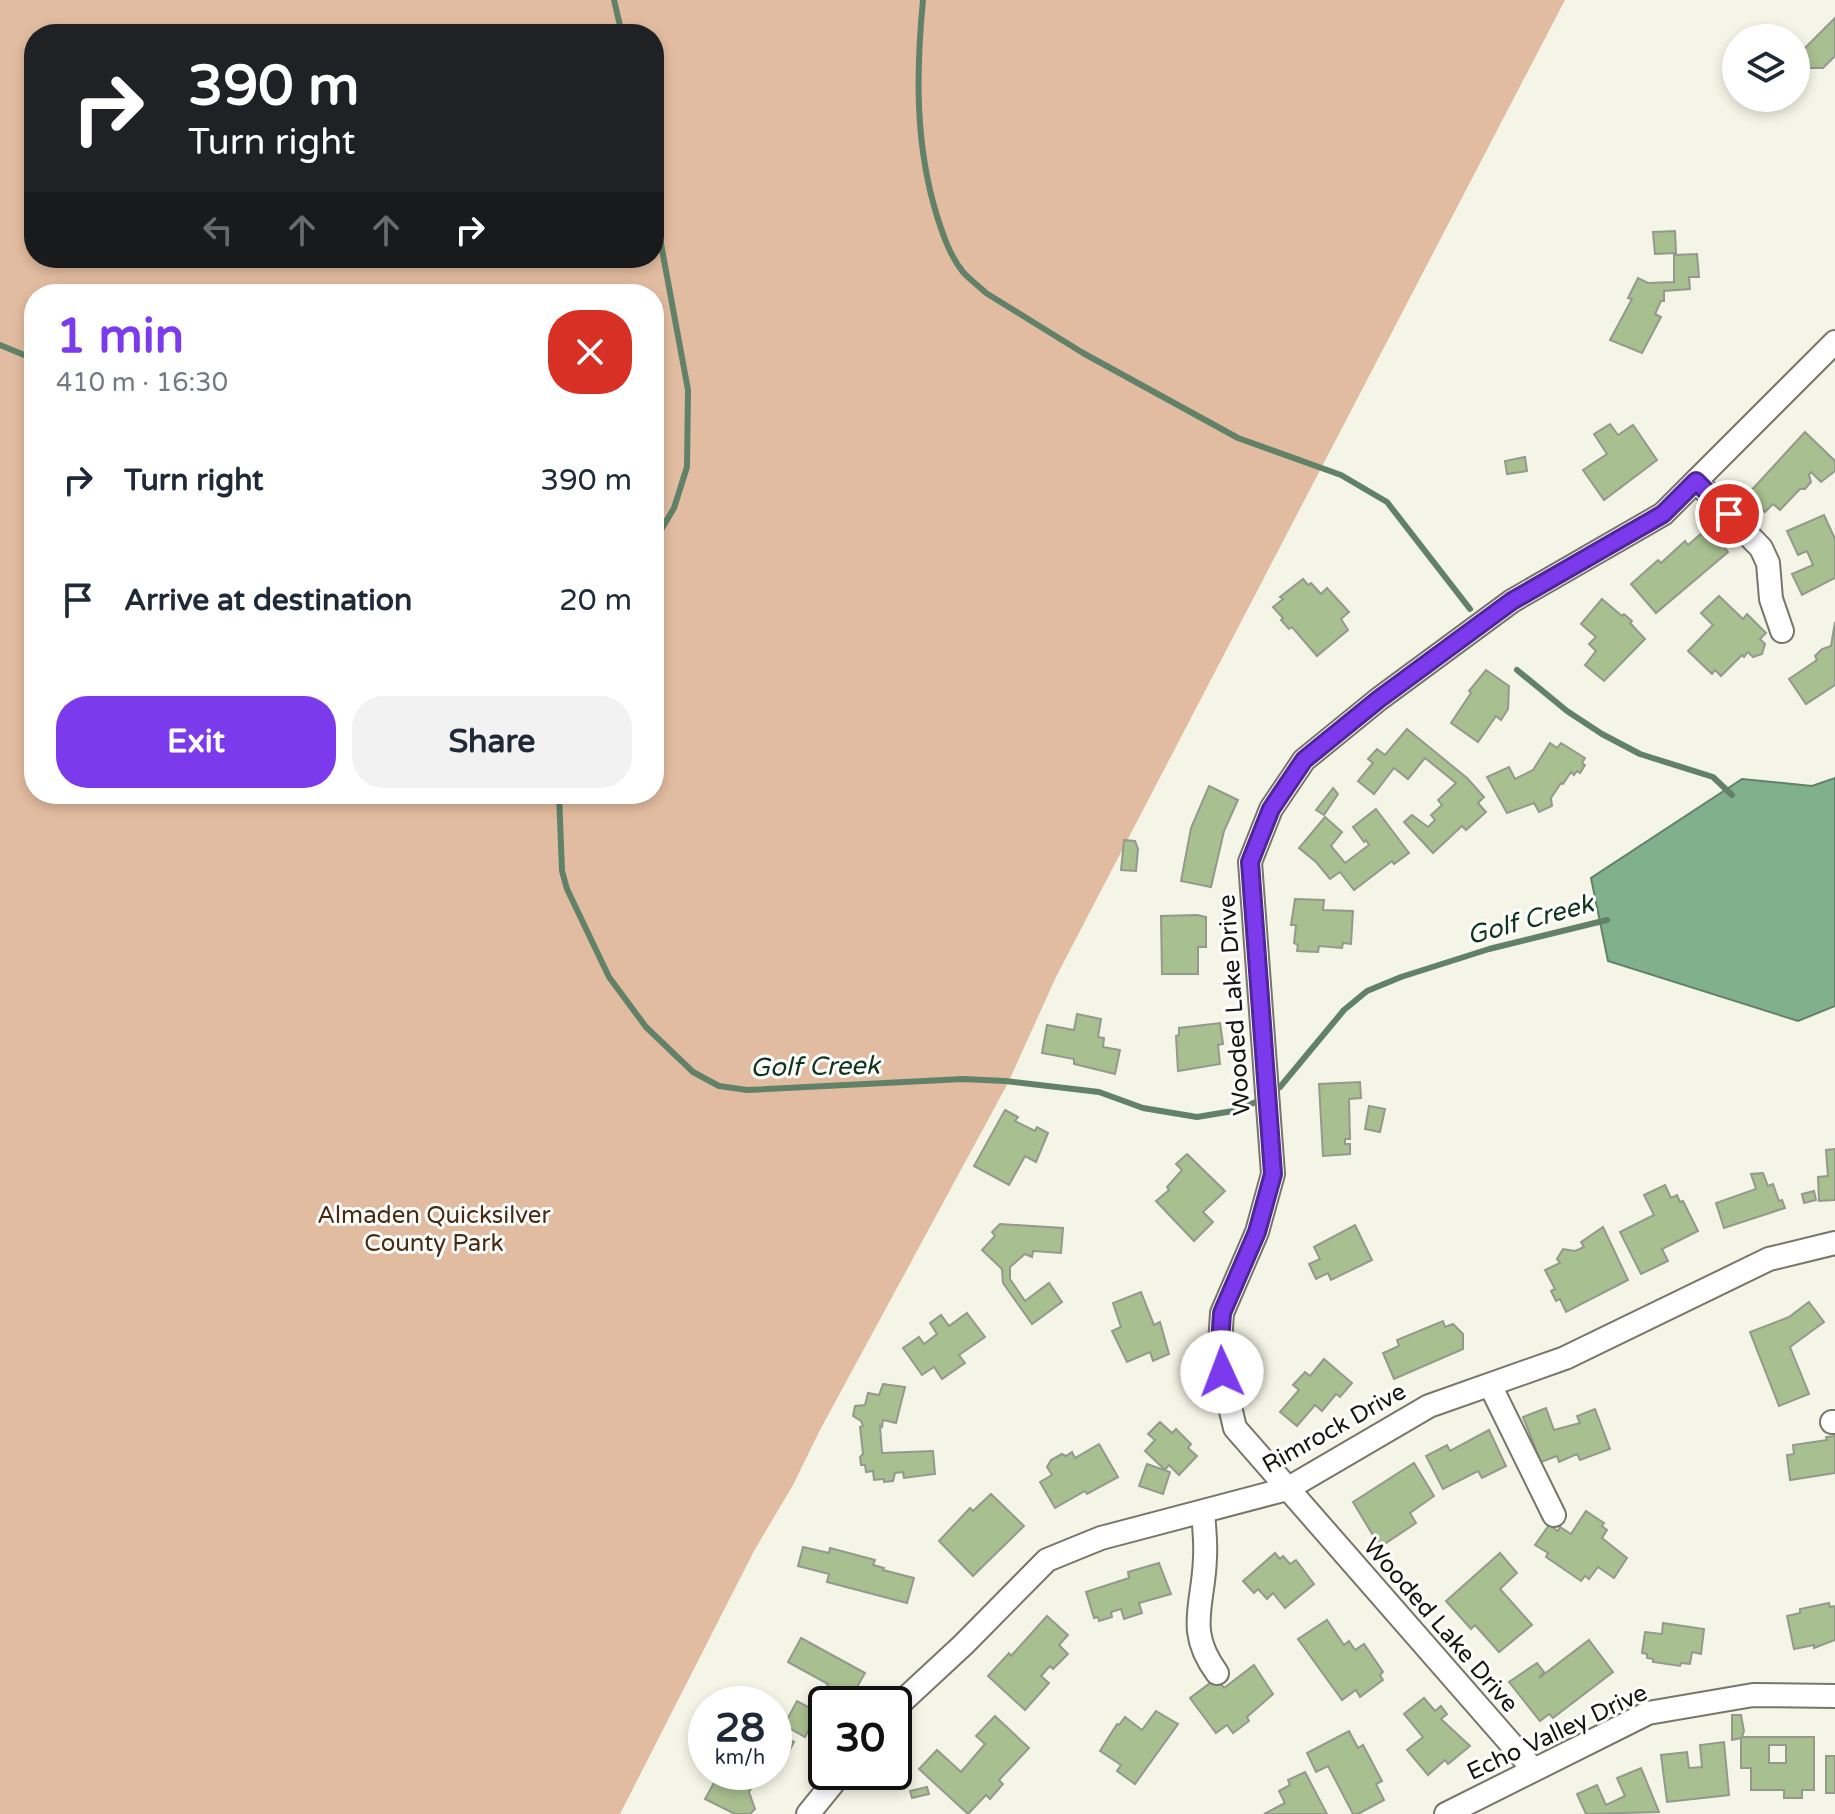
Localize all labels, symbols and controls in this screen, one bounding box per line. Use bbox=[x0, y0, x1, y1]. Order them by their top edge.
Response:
map controls bbox=[1722, 24, 1810, 112]
button: layers bbox=[1722, 24, 1810, 112]
text: 390 m bbox=[188, 53, 359, 120]
icon: right bbox=[56, 56, 160, 160]
text: Turn right bbox=[188, 121, 355, 164]
icon: left bbox=[196, 208, 240, 252]
icon: ahead bbox=[280, 208, 324, 252]
icon: ahead bbox=[364, 208, 408, 252]
icon: right bbox=[448, 208, 492, 252]
text: 1 min bbox=[56, 308, 184, 366]
button: close bbox=[548, 310, 632, 394]
text: 410 m · 16:30 bbox=[56, 367, 228, 398]
icon: right bbox=[56, 458, 100, 502]
text: Turn right bbox=[124, 462, 264, 499]
text: 390 m bbox=[540, 462, 632, 499]
pin bbox=[1695, 480, 1763, 548]
icon: arrive bbox=[1707, 492, 1751, 536]
icon: arrive bbox=[56, 578, 100, 622]
text: Arrive at destination bbox=[124, 582, 412, 619]
text: 20 m bbox=[559, 582, 632, 619]
button: Exit bbox=[56, 696, 336, 788]
button: Share bbox=[352, 696, 632, 788]
water label: Golf Creek bbox=[1463, 887, 1599, 951]
street label: Wooded Lake Drive bbox=[1212, 893, 1257, 1117]
water label: Golf Creek bbox=[750, 1050, 882, 1083]
park label: Almaden Quicksilver County Park bbox=[317, 1201, 551, 1258]
position arrow bbox=[1180, 1330, 1264, 1414]
street label: Rimrock Drive bbox=[1257, 1377, 1411, 1480]
street label: Wooded Lake Drive bbox=[1357, 1532, 1524, 1718]
street label: Echo Valley Drive bbox=[1462, 1678, 1652, 1787]
speed limit sign: 30 bbox=[808, 1686, 912, 1790]
text: 28 bbox=[715, 1704, 765, 1752]
text: km/h bbox=[715, 1746, 765, 1770]

